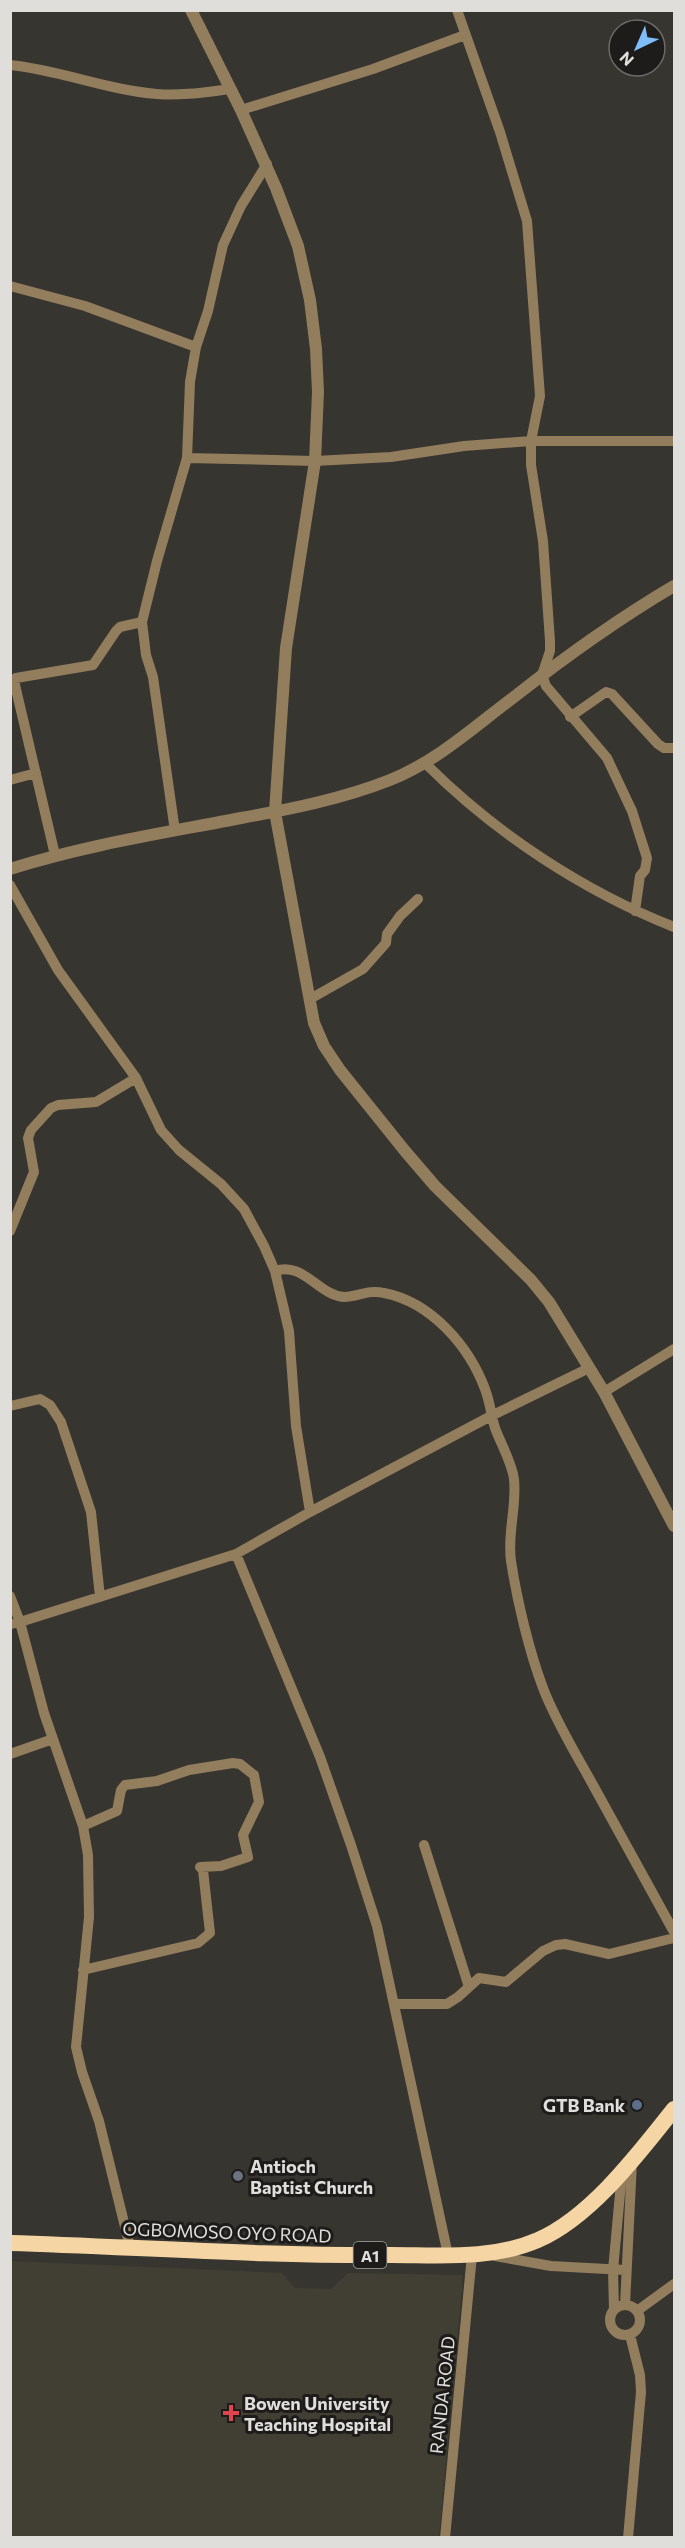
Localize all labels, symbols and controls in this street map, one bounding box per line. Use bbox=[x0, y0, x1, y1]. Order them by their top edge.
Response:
north arrow bbox=[607, 18, 667, 78]
text: N bbox=[615, 48, 637, 70]
place label: GTB Bank bbox=[543, 2094, 626, 2116]
marker: GTB Bank bbox=[630, 2098, 644, 2112]
place label: Antioch Baptist Church bbox=[250, 2155, 373, 2198]
marker: Antioch Baptist Church bbox=[231, 2169, 245, 2183]
street label: OGBOMOSO OYO ROAD bbox=[122, 2217, 332, 2247]
road number: A1 bbox=[354, 2242, 386, 2268]
street label: RANDA ROAD bbox=[425, 2335, 459, 2455]
place label: Bowen University Teaching Hospital bbox=[244, 2392, 391, 2435]
marker: Bowen University Teaching Hospital bbox=[222, 2404, 240, 2422]

